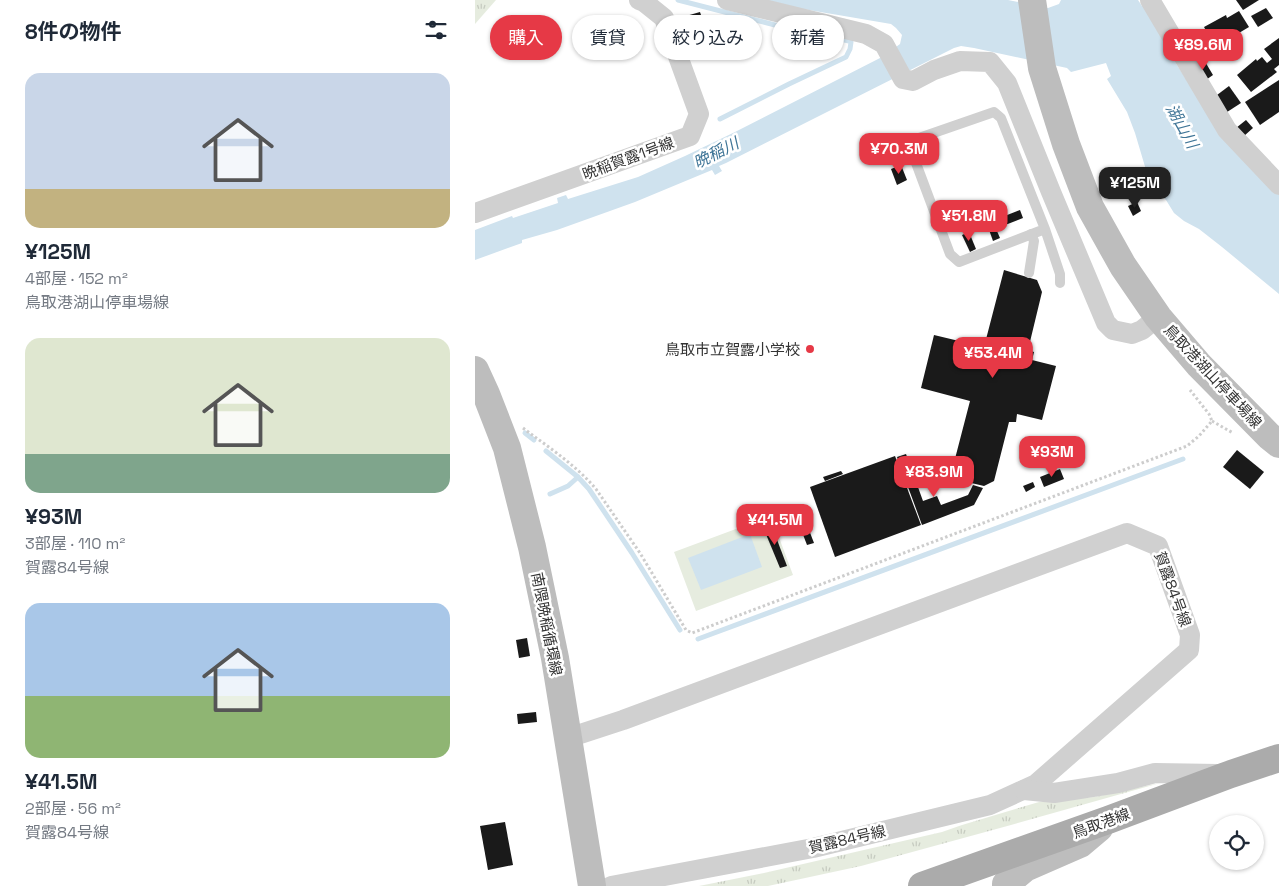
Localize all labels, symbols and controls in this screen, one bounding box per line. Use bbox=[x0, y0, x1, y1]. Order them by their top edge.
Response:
chip: 購入 bbox=[490, 15, 562, 60]
chip: 賃貸 bbox=[572, 15, 644, 60]
chip: 絞り込み bbox=[654, 15, 762, 60]
chip: 新着 bbox=[772, 15, 844, 60]
icon: filters bbox=[422, 16, 450, 44]
text: 8件の物件 bbox=[25, 18, 122, 45]
pin: ¥89.6M bbox=[1162, 28, 1244, 71]
text: ¥89.6M bbox=[1174, 34, 1232, 55]
water label: 湖山川 bbox=[1161, 100, 1204, 154]
icon: home bbox=[193, 105, 283, 195]
water label: 晩稲川 bbox=[690, 132, 744, 173]
pin: ¥70.3M bbox=[858, 132, 940, 175]
street label: 晩稲賀露1号線 bbox=[580, 133, 676, 183]
text: ¥70.3M bbox=[870, 138, 928, 159]
pin: ¥125M bbox=[1100, 166, 1170, 209]
text: ¥125M bbox=[1110, 172, 1160, 193]
pin: ¥51.8M bbox=[928, 200, 1010, 242]
text: ¥51.8M bbox=[942, 205, 996, 226]
text: ¥125M bbox=[25, 238, 91, 265]
text: 4部屋 · 152 m² bbox=[25, 268, 128, 289]
text: 鳥取港湖山停車場線 bbox=[25, 292, 169, 313]
street label: 鳥取港湖山停車場線 bbox=[1160, 320, 1266, 432]
pin: ¥53.4M bbox=[952, 336, 1034, 379]
place label: 鳥取市立賀露小学校 bbox=[665, 340, 800, 359]
text: ¥53.4M bbox=[964, 342, 1022, 363]
marker: 鳥取市立賀露小学校 bbox=[804, 343, 816, 355]
icon: home bbox=[193, 370, 283, 460]
pin: ¥93M bbox=[1022, 436, 1082, 478]
text: ¥93M bbox=[1030, 441, 1074, 462]
pin: ¥83.9M bbox=[893, 456, 975, 498]
text: ¥83.9M bbox=[905, 461, 963, 482]
text: ¥93M bbox=[25, 503, 82, 530]
pin: ¥41.5M bbox=[734, 504, 816, 546]
text: ¥41.5M bbox=[747, 509, 803, 530]
text: 3部屋 · 110 m² bbox=[25, 533, 125, 554]
street label: 賀露84号線 bbox=[1151, 549, 1195, 629]
text: 賀露84号線 bbox=[25, 557, 109, 578]
street label: 南隈晩稲循環線 bbox=[528, 571, 566, 677]
icon: home bbox=[193, 635, 283, 725]
text: ¥41.5M bbox=[25, 768, 97, 795]
text: 2部屋 · 56 m² bbox=[25, 798, 121, 819]
street label: 鳥取港線 bbox=[1070, 804, 1132, 842]
map controls bbox=[1209, 815, 1264, 870]
button: locate bbox=[1209, 815, 1264, 870]
street label: 賀露84号線 bbox=[807, 821, 887, 857]
text: 賀露84号線 bbox=[25, 822, 109, 843]

